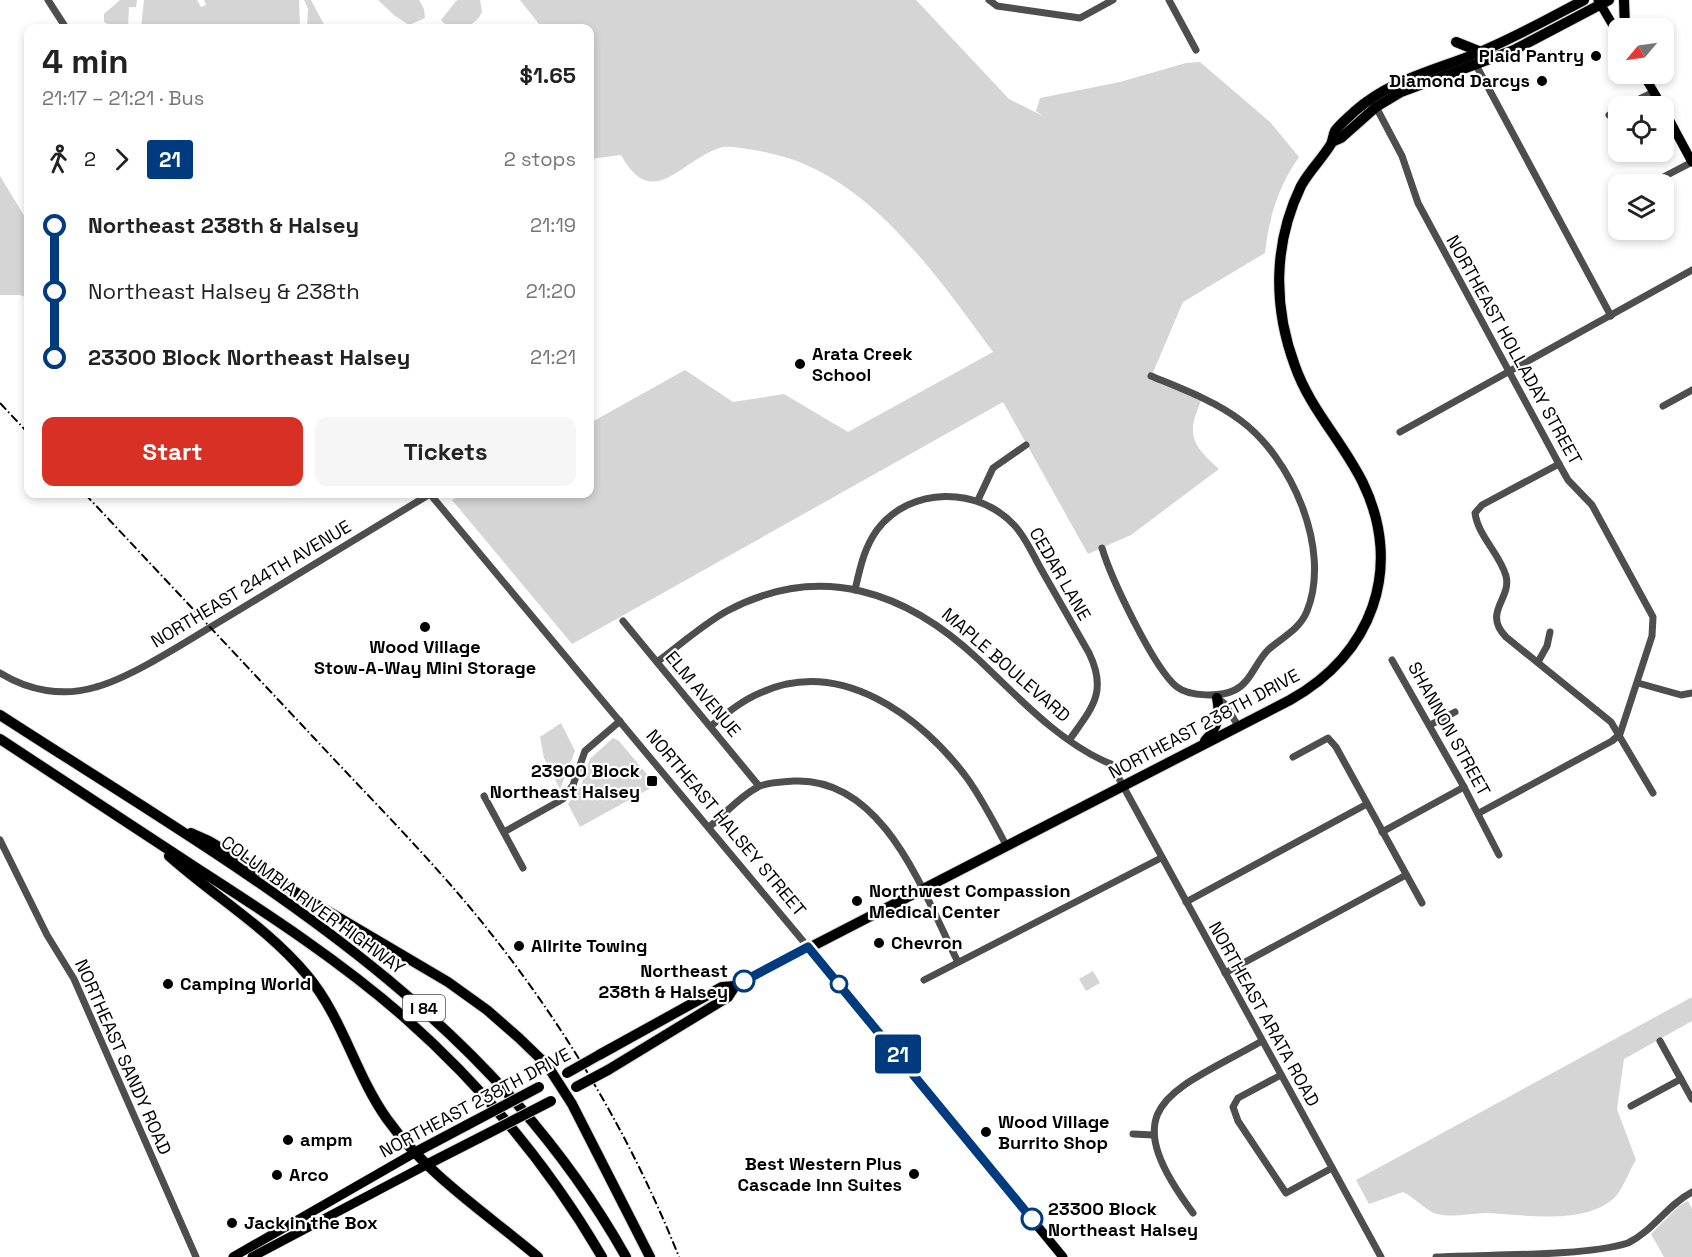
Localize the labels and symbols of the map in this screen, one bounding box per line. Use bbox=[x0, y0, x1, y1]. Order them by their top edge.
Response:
north arrow bbox=[1608, 18, 1674, 84]
place label: Plaid Pantry bbox=[1479, 44, 1584, 67]
marker: Plaid Pantry bbox=[1589, 49, 1603, 63]
place label: Diamond Darcys bbox=[1389, 69, 1530, 92]
marker: Diamond Darcys bbox=[1535, 74, 1549, 88]
street label: NORTHEAST HOLLADAY STREET bbox=[1441, 231, 1588, 469]
place label: Arata Creek School bbox=[812, 342, 913, 386]
marker: Arata Creek School bbox=[793, 357, 807, 371]
street label: NORTHEAST 244TH AVENUE bbox=[146, 515, 355, 653]
street label: CEDAR LANE bbox=[1024, 523, 1096, 625]
street label: MAPLE BOULEVARD bbox=[937, 602, 1075, 727]
marker: Wood Village Stow-A-Way Mini Storage bbox=[418, 620, 432, 634]
place label: Wood Village Stow-A-Way Mini Storage bbox=[314, 635, 536, 679]
street label: ELM AVENUE bbox=[661, 646, 746, 742]
street label: SHANNON STREET bbox=[1403, 658, 1496, 800]
street label: NORTHEAST 238TH DRIVE bbox=[1104, 663, 1303, 784]
street label: NORTHEAST HALSEY STREET bbox=[641, 724, 812, 921]
place label: 23900 Block Northeast Halsey bbox=[490, 759, 640, 803]
marker: 23900 Block Northeast Halsey bbox=[645, 774, 659, 788]
street label: COLUMBIA RIVER HIGHWAY bbox=[217, 830, 410, 979]
place label: Northwest Compassion Medical Center bbox=[869, 879, 1071, 923]
marker: Northwest Compassion Medical Center bbox=[850, 894, 864, 908]
street label: NORTHEAST ARATA ROAD bbox=[1204, 917, 1325, 1110]
place label: Chevron bbox=[891, 931, 963, 954]
place label: Allrite Towing bbox=[531, 934, 648, 957]
marker: Chevron bbox=[872, 936, 886, 950]
marker: Allrite Towing bbox=[512, 939, 526, 953]
street label: NORTHEAST SANDY ROAD bbox=[70, 955, 177, 1158]
place label: Northeast 238th & Halsey bbox=[599, 959, 728, 1003]
marker: Northeast 238th & Halsey bbox=[733, 970, 755, 992]
place label: Camping World bbox=[180, 972, 311, 995]
unlabelled marker bbox=[830, 975, 848, 993]
marker: Camping World bbox=[161, 977, 175, 991]
road number: I 84 bbox=[403, 995, 445, 1021]
line badge: 21 bbox=[871, 1034, 925, 1074]
street label: NORTHEAST 238TH DRIVE bbox=[375, 1042, 574, 1163]
place label: Wood Village Burrito Shop bbox=[998, 1110, 1110, 1154]
marker: Wood Village Burrito Shop bbox=[979, 1125, 993, 1139]
place label: ampm bbox=[300, 1128, 353, 1151]
marker: ampm bbox=[281, 1133, 295, 1147]
place label: Best Western Plus Cascade Inn Suites bbox=[737, 1152, 902, 1196]
place label: Arco bbox=[289, 1163, 329, 1186]
marker: Best Western Plus Cascade Inn Suites bbox=[907, 1167, 921, 1181]
marker: Arco bbox=[270, 1168, 284, 1182]
place label: 23300 Block Northeast Halsey bbox=[1048, 1197, 1198, 1241]
marker: 23300 Block Northeast Halsey bbox=[1021, 1208, 1043, 1230]
place label: Jack in the Box bbox=[244, 1211, 378, 1234]
marker: Jack in the Box bbox=[225, 1216, 239, 1230]

